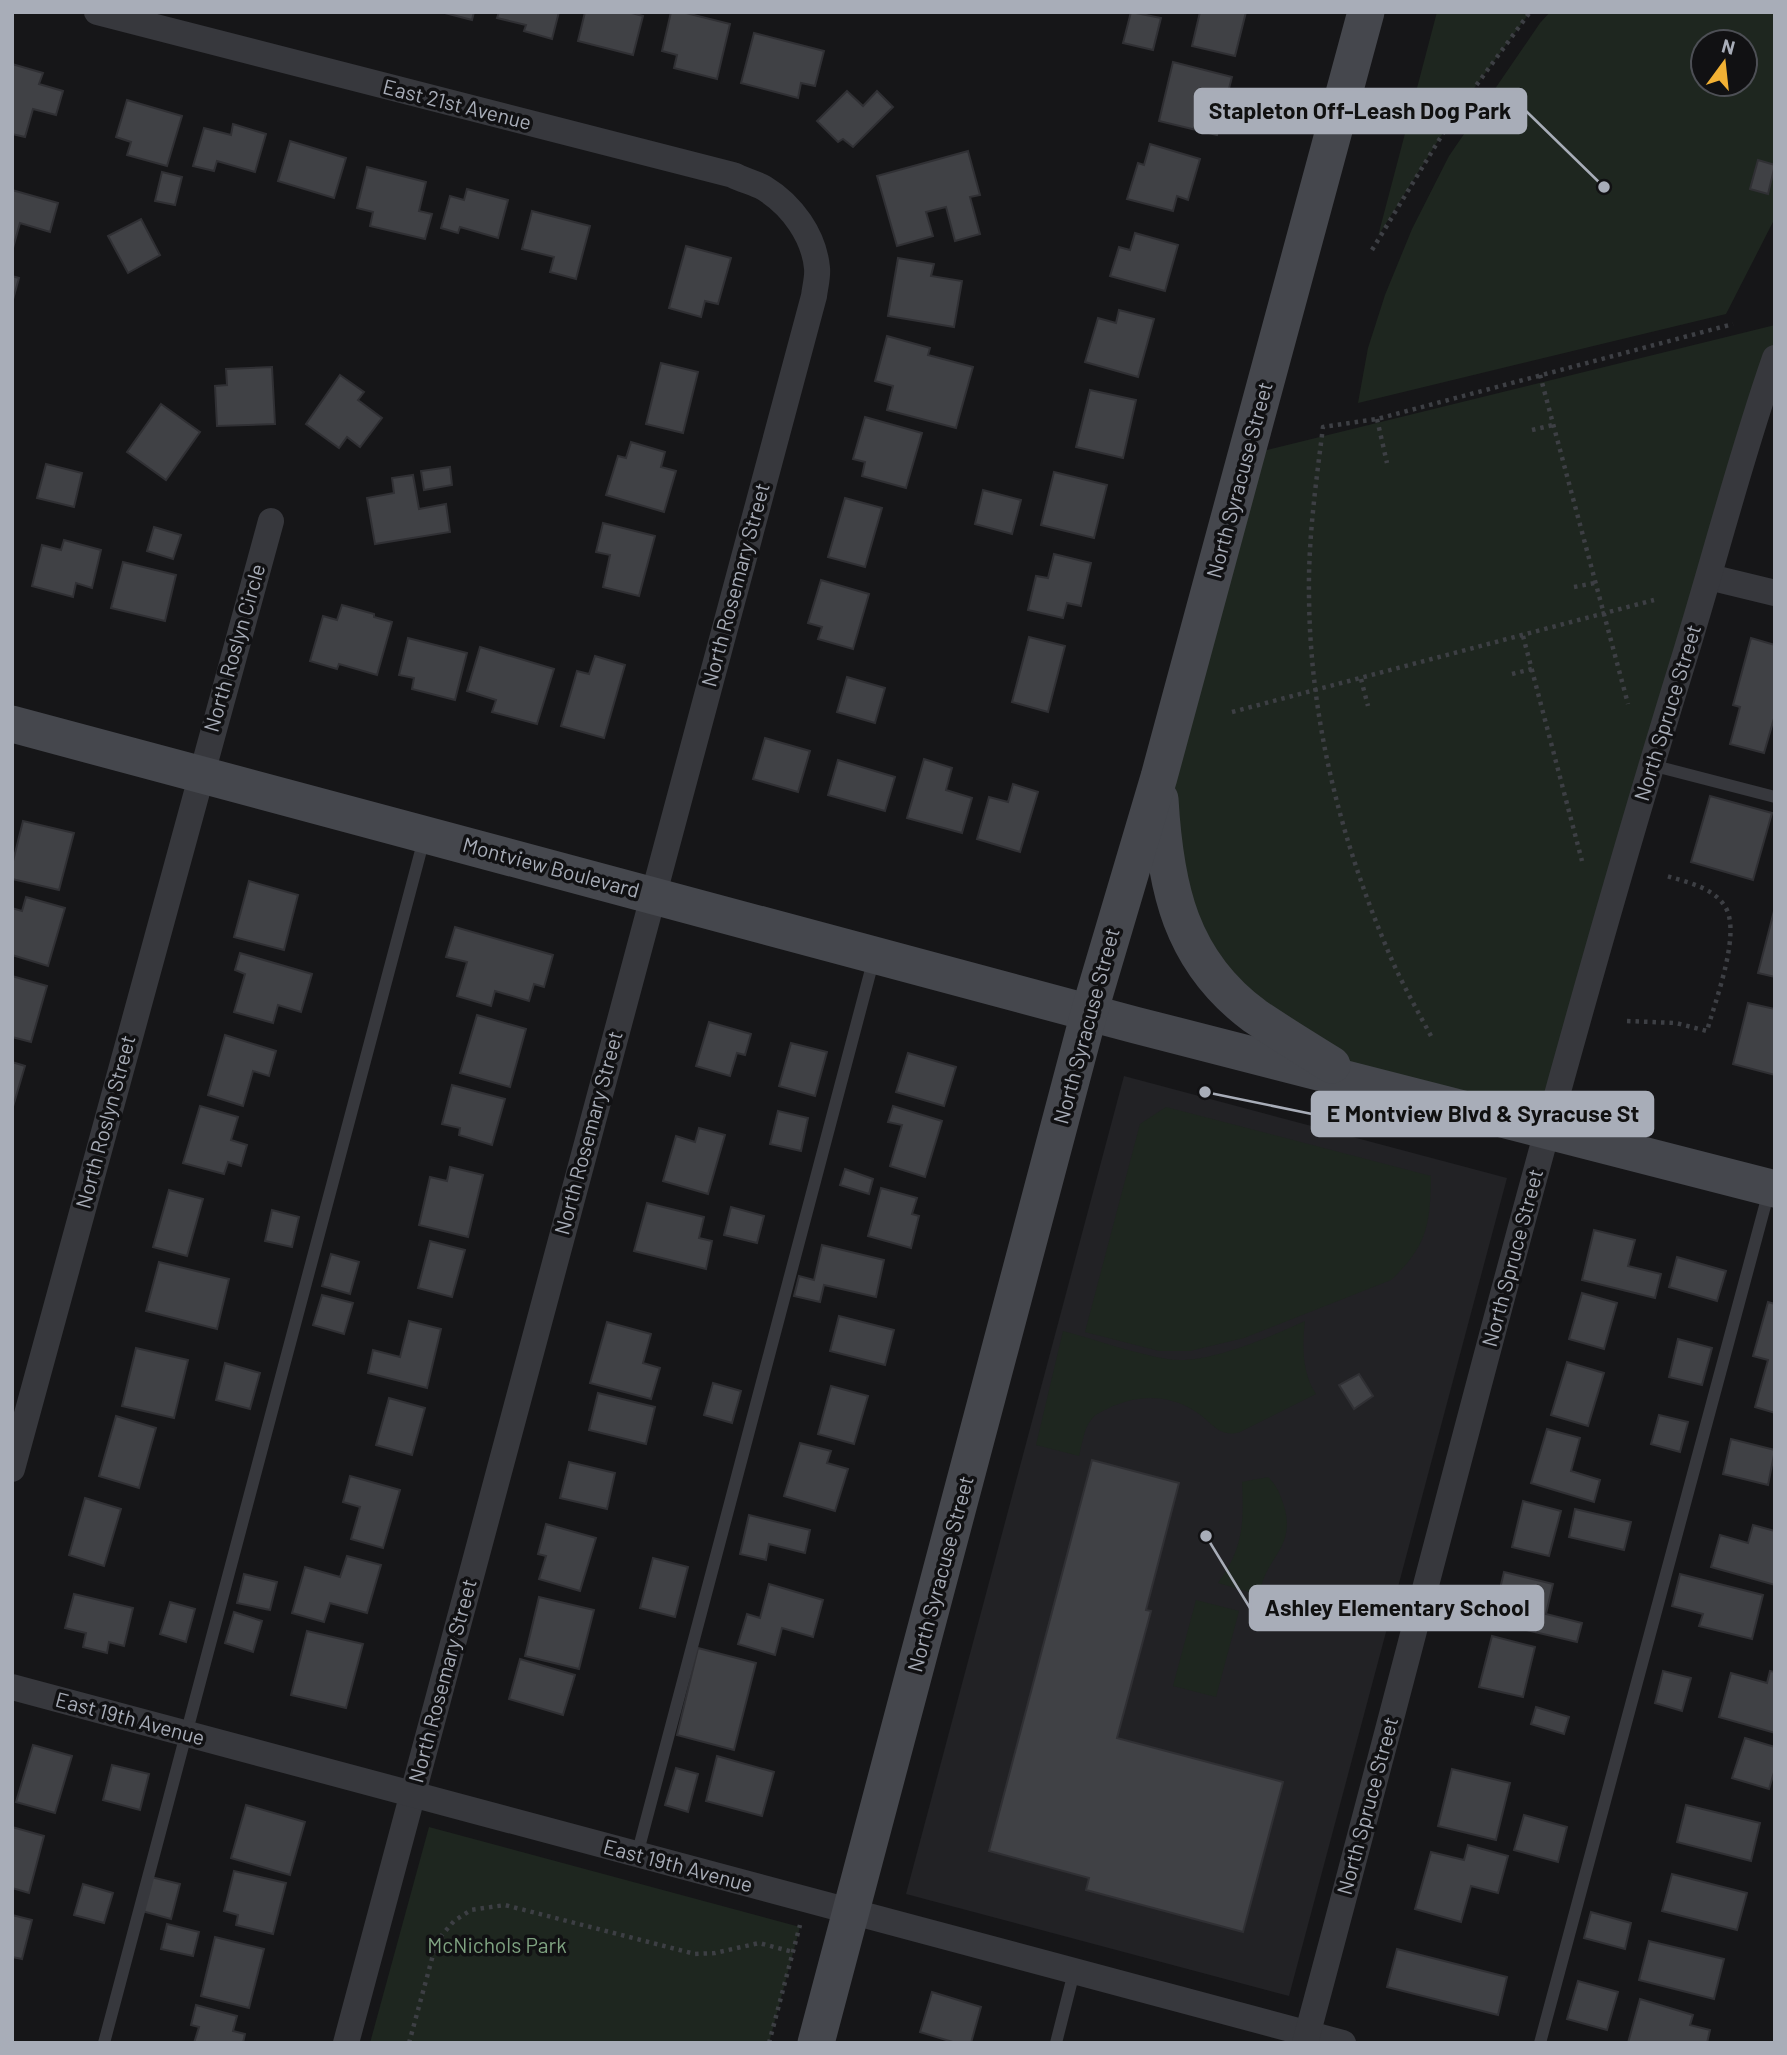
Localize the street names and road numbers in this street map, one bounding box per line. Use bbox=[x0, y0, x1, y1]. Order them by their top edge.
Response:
street label: East 21st Avenue bbox=[380, 73, 534, 134]
street label: North Syracuse Street bbox=[1200, 379, 1277, 580]
street label: North Rosemary Street bbox=[695, 480, 774, 689]
street label: North Roslyn Circle bbox=[198, 561, 270, 735]
street label: North Spruce Street bbox=[1628, 621, 1705, 804]
street label: Montview Boulevard bbox=[460, 831, 643, 902]
street label: North Syracuse Street bbox=[1047, 925, 1124, 1126]
street label: North Rosemary Street bbox=[548, 1028, 627, 1237]
street label: North Roslyn Street bbox=[69, 1032, 140, 1211]
street label: North Spruce Street bbox=[1476, 1166, 1547, 1349]
street label: North Syracuse Street bbox=[901, 1473, 978, 1674]
street label: North Rosemary Street bbox=[402, 1576, 481, 1785]
street label: East 19th Avenue bbox=[53, 1686, 208, 1749]
street label: North Spruce Street bbox=[1331, 1714, 1402, 1897]
street label: East 19th Avenue bbox=[601, 1833, 756, 1896]

